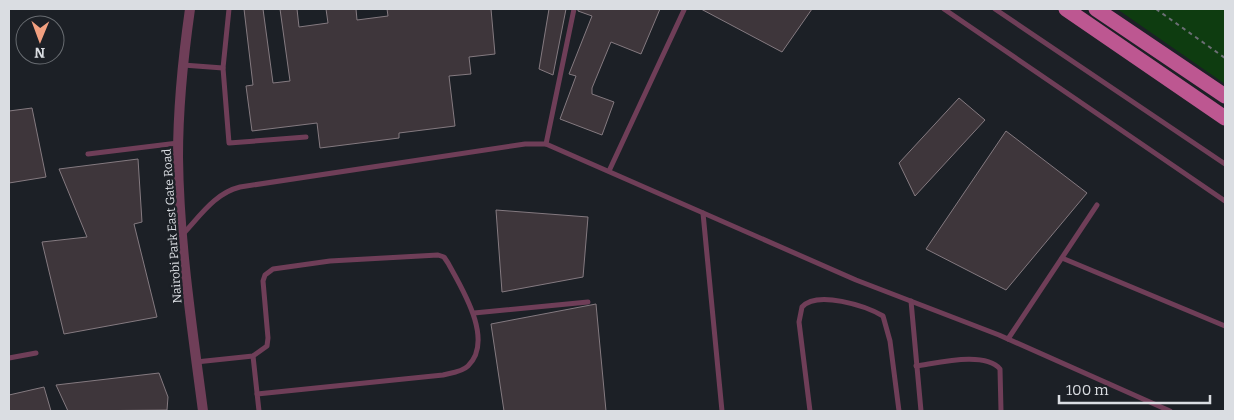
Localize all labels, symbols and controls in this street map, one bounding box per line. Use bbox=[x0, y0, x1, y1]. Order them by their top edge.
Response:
north arrow bbox=[15, 15, 65, 65]
text: N bbox=[34, 44, 45, 61]
street label: Nairobi Park East Gate Road bbox=[160, 148, 184, 304]
scale bar bbox=[1059, 372, 1210, 404]
text: 100 m bbox=[1066, 381, 1109, 399]

